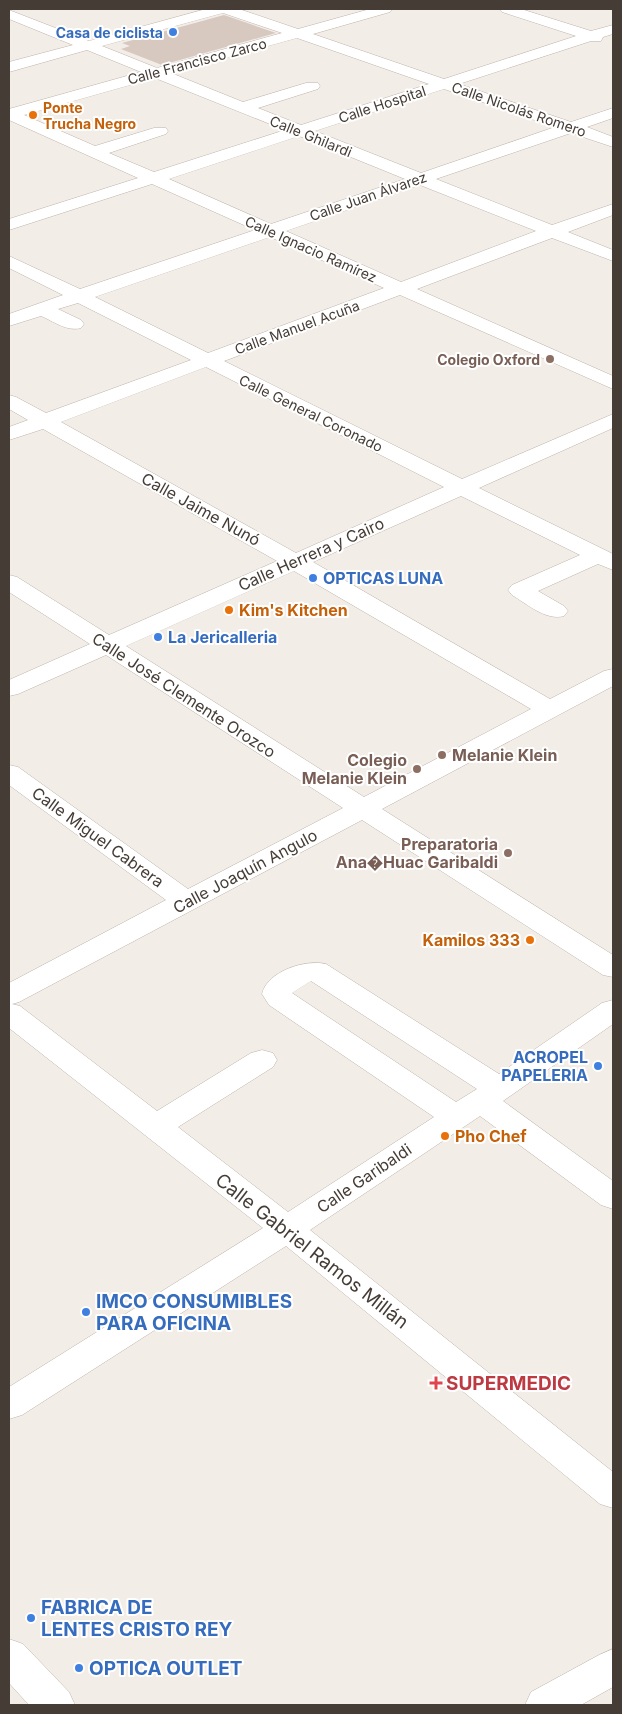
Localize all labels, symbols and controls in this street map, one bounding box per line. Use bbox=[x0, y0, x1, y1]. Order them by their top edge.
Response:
place label: Casa de ciclista bbox=[56, 24, 163, 41]
marker: Casa de ciclista bbox=[167, 26, 179, 38]
street label: Calle Francisco Zarco bbox=[126, 34, 268, 88]
street label: Calle Nicolás Romero bbox=[450, 78, 588, 140]
street label: Calle Hospital bbox=[336, 82, 428, 126]
place label: Ponte Trucha Negro bbox=[43, 99, 137, 132]
marker: Ponte Trucha Negro bbox=[27, 109, 39, 121]
street label: Calle Ghilardi bbox=[267, 112, 355, 160]
street label: Calle Juan Álvarez bbox=[307, 168, 429, 224]
street label: Calle Ignacio Ramírez bbox=[243, 212, 379, 286]
street label: Calle Manuel Acuña bbox=[232, 297, 362, 357]
place label: Colegio Oxford bbox=[437, 351, 540, 368]
marker: Colegio Oxford bbox=[544, 353, 556, 365]
street label: Calle General Coronado bbox=[236, 371, 386, 455]
street label: Calle Jaime Nunó bbox=[138, 468, 264, 550]
street label: Calle Herrera y Cairo bbox=[235, 513, 387, 595]
place label: OPTICAS LUNA bbox=[323, 568, 443, 588]
marker: OPTICAS LUNA bbox=[307, 572, 319, 584]
place label: Kim's Kitchen bbox=[239, 600, 348, 620]
marker: Kim's Kitchen bbox=[223, 604, 235, 616]
place label: La Jericalleria bbox=[168, 627, 277, 647]
street label: Calle José Clemente Orozco bbox=[89, 628, 279, 762]
marker: La Jericalleria bbox=[152, 631, 164, 643]
place label: Melanie Klein bbox=[452, 745, 557, 765]
marker: Melanie Klein bbox=[436, 749, 448, 761]
place label: Colegio Melanie Klein bbox=[302, 750, 407, 788]
marker: Colegio Melanie Klein bbox=[411, 763, 423, 775]
street label: Calle Miguel Cabrera bbox=[28, 782, 168, 892]
street label: Calle Joaquín Angulo bbox=[169, 825, 321, 917]
place label: Preparatoria Ana�Huac Garibaldi bbox=[336, 834, 498, 872]
marker: Preparatoria Ana�Huac Garibaldi bbox=[502, 847, 514, 859]
place label: Kamilos 333 bbox=[422, 930, 520, 950]
marker: Kamilos 333 bbox=[524, 934, 536, 946]
place label: ACROPEL PAPELERIA bbox=[501, 1047, 588, 1085]
marker: ACROPEL PAPELERIA bbox=[592, 1060, 604, 1072]
place label: Pho Chef bbox=[455, 1126, 527, 1146]
marker: Pho Chef bbox=[439, 1130, 451, 1142]
street label: Calle Garibaldi bbox=[313, 1139, 415, 1217]
street label: Calle Gabriel Ramos Millán bbox=[211, 1168, 413, 1334]
place label: IMCO CONSUMIBLES PARA OFICINA bbox=[96, 1290, 292, 1335]
marker: IMCO CONSUMIBLES PARA OFICINA bbox=[80, 1306, 92, 1318]
place label: SUPERMEDIC bbox=[446, 1372, 571, 1395]
marker: SUPERMEDIC bbox=[430, 1377, 442, 1389]
place label: FABRICA DE LENTES CRISTO REY bbox=[41, 1596, 232, 1641]
marker: FABRICA DE LENTES CRISTO REY bbox=[25, 1612, 37, 1624]
place label: OPTICA OUTLET bbox=[89, 1657, 242, 1680]
marker: OPTICA OUTLET bbox=[73, 1662, 85, 1674]

